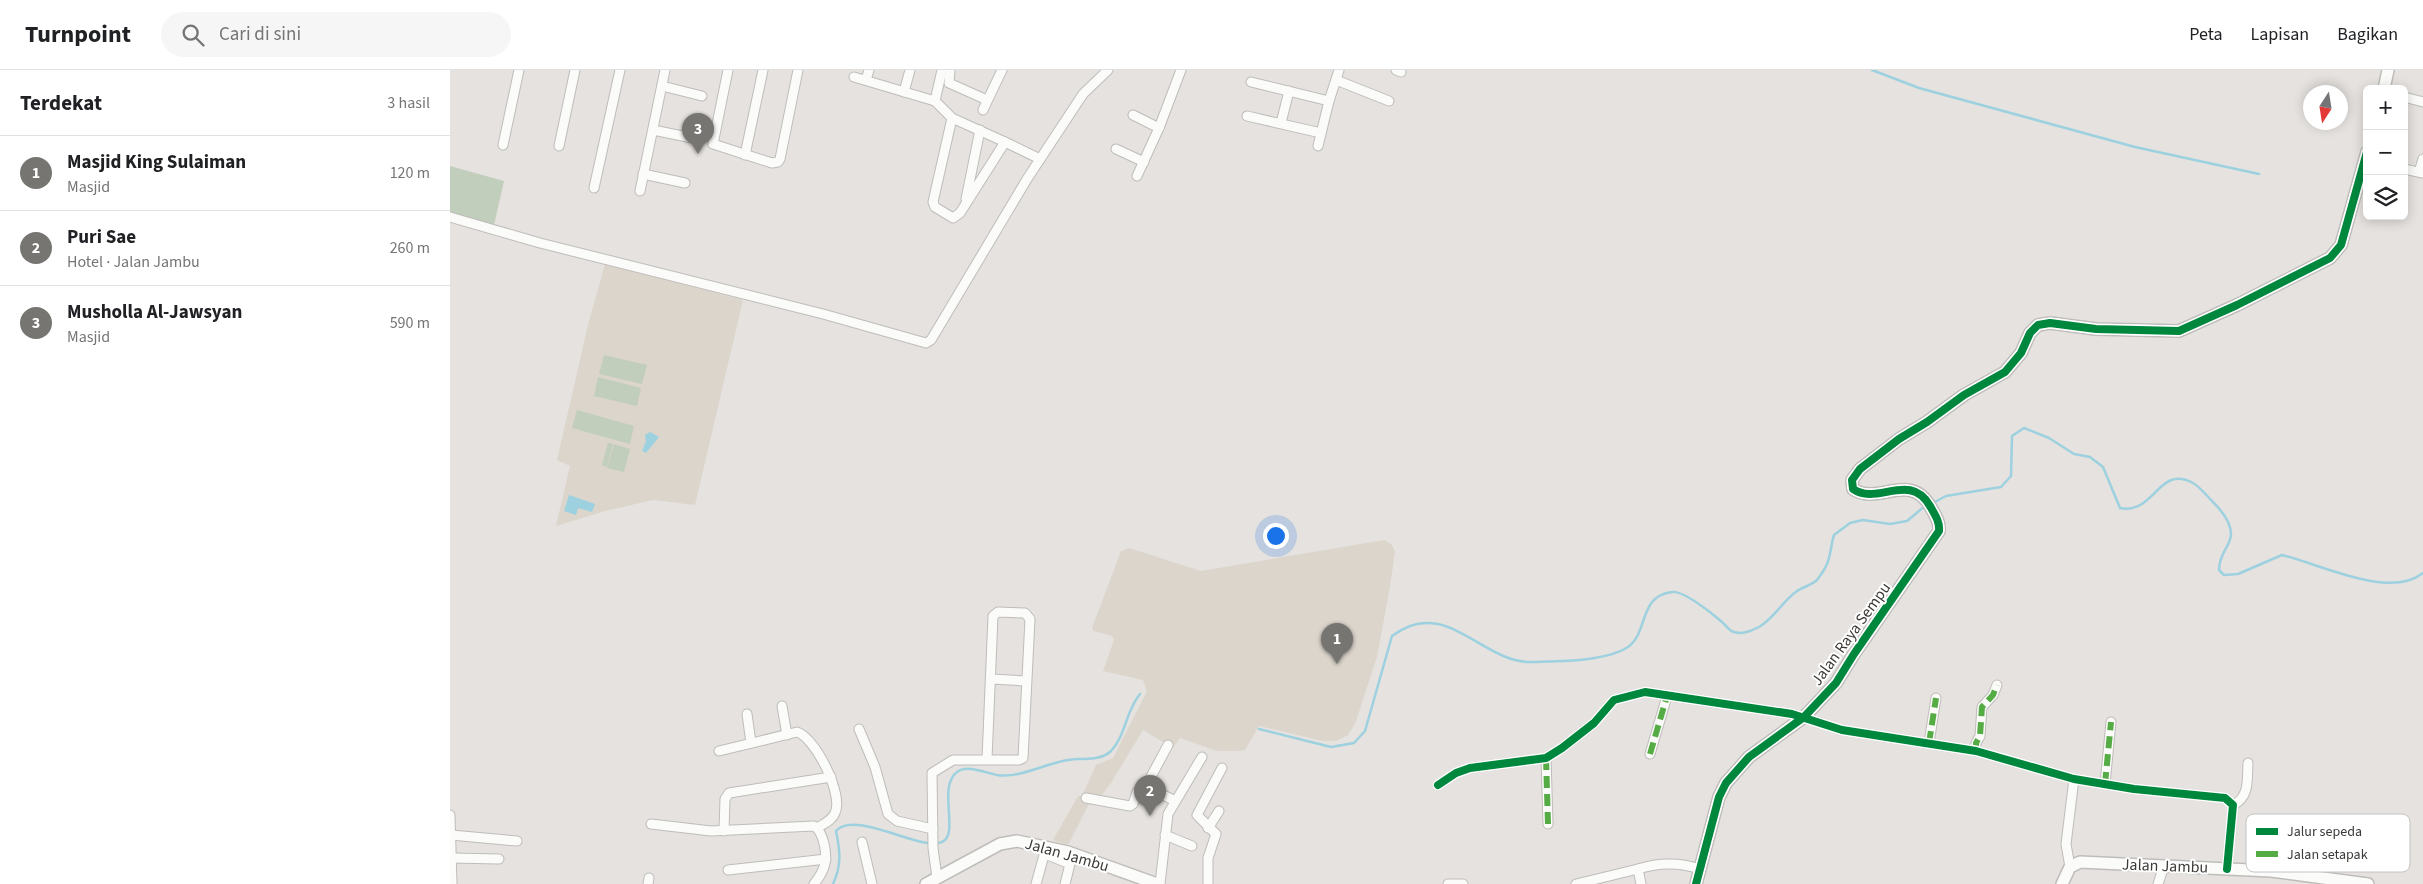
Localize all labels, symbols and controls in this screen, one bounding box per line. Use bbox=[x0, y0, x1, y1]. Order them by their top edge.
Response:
search box bbox=[161, 12, 511, 57]
text: Turnpoint bbox=[25, 17, 131, 52]
icon: search bbox=[179, 21, 207, 49]
text: Cari di sini bbox=[219, 21, 301, 48]
text: Peta bbox=[2189, 22, 2222, 47]
text: Lapisan bbox=[2250, 22, 2309, 47]
text: Bagikan bbox=[2337, 22, 2398, 47]
north arrow bbox=[2303, 85, 2348, 130]
map controls bbox=[2363, 85, 2408, 220]
button: + bbox=[2363, 85, 2408, 130]
text: Terdekat bbox=[20, 88, 102, 118]
text: 3 hasil bbox=[387, 92, 430, 114]
pin: 3 bbox=[682, 113, 714, 154]
button: − bbox=[2363, 130, 2408, 175]
text: Masjid King Sulaiman bbox=[67, 149, 246, 176]
text: 1 bbox=[32, 162, 40, 184]
text: 120 m bbox=[390, 162, 430, 184]
button: layers bbox=[2363, 175, 2408, 220]
text: Masjid bbox=[67, 176, 110, 198]
text: Puri Sae bbox=[67, 224, 136, 251]
text: 2 bbox=[32, 237, 40, 259]
text: 260 m bbox=[390, 237, 430, 259]
text: Hotel · Jalan Jambu bbox=[67, 251, 200, 273]
text: Musholla Al-Jawsyan bbox=[67, 299, 242, 326]
text: 3 bbox=[32, 312, 40, 334]
text: 590 m bbox=[390, 312, 430, 334]
text: Masjid bbox=[67, 326, 110, 348]
your location bbox=[1263, 523, 1289, 549]
street label: Jalan Raya Sempu bbox=[1806, 578, 1896, 690]
pin: 1 bbox=[1321, 623, 1353, 664]
pin: 2 bbox=[1134, 775, 1166, 816]
legend bbox=[2246, 814, 2410, 872]
text: Jalur sepeda bbox=[2287, 822, 2362, 842]
street label: Jalan Jambu bbox=[1022, 833, 1112, 877]
text: Jalan setapak bbox=[2287, 845, 2368, 865]
street label: Jalan Jambu bbox=[2121, 853, 2209, 879]

